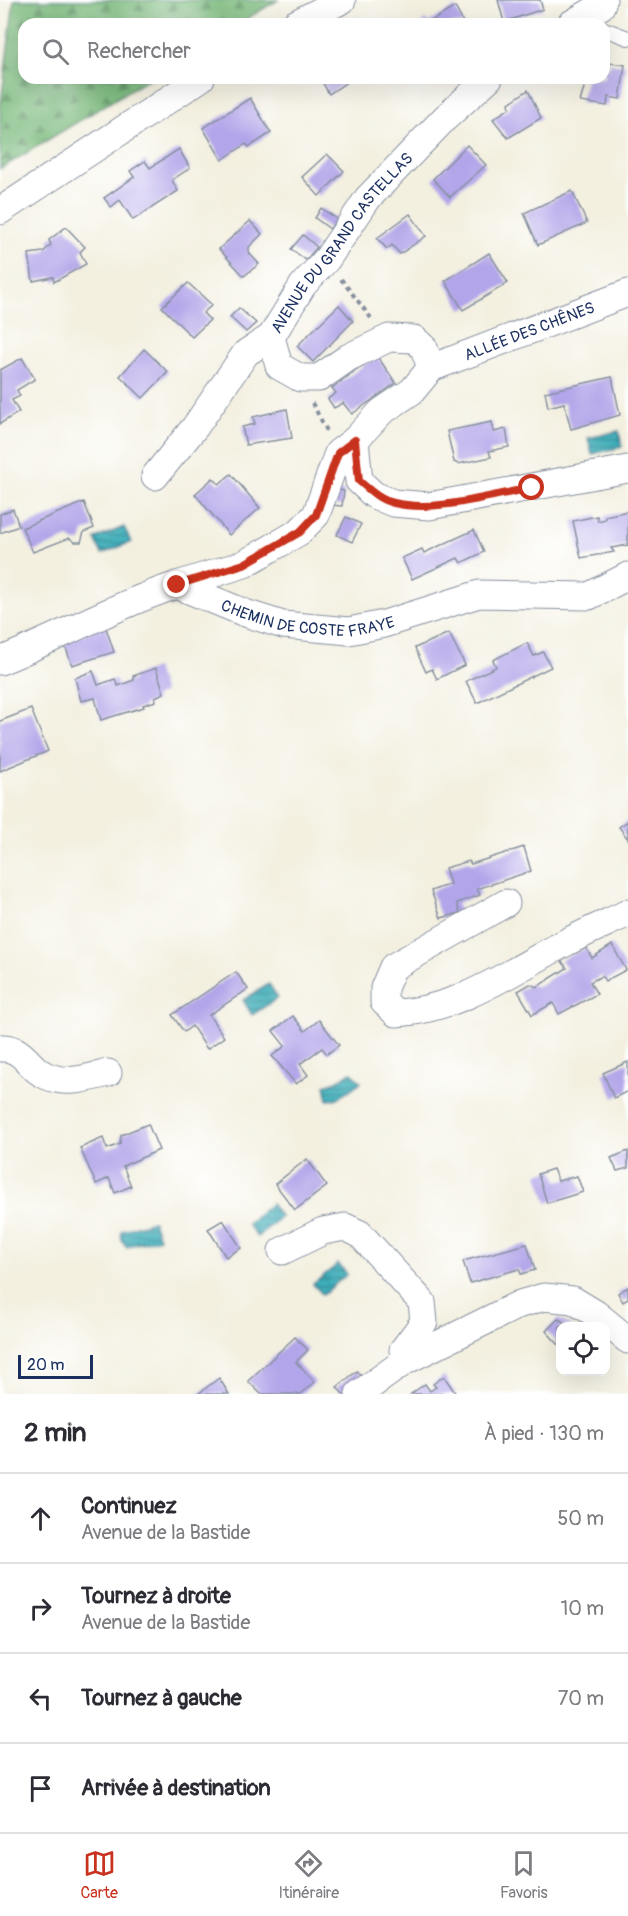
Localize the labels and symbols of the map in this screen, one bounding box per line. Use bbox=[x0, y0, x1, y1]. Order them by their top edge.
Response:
street label: AVENUE DU GRAND CASTELLAS bbox=[267, 149, 417, 337]
street label: ALLÉE DES CHÊNES bbox=[462, 298, 597, 365]
route start bbox=[518, 474, 544, 500]
route end bbox=[163, 571, 189, 597]
street label: CHEMIN DE COSTE FRAYE bbox=[218, 595, 397, 642]
scale bar bbox=[18, 1352, 93, 1380]

